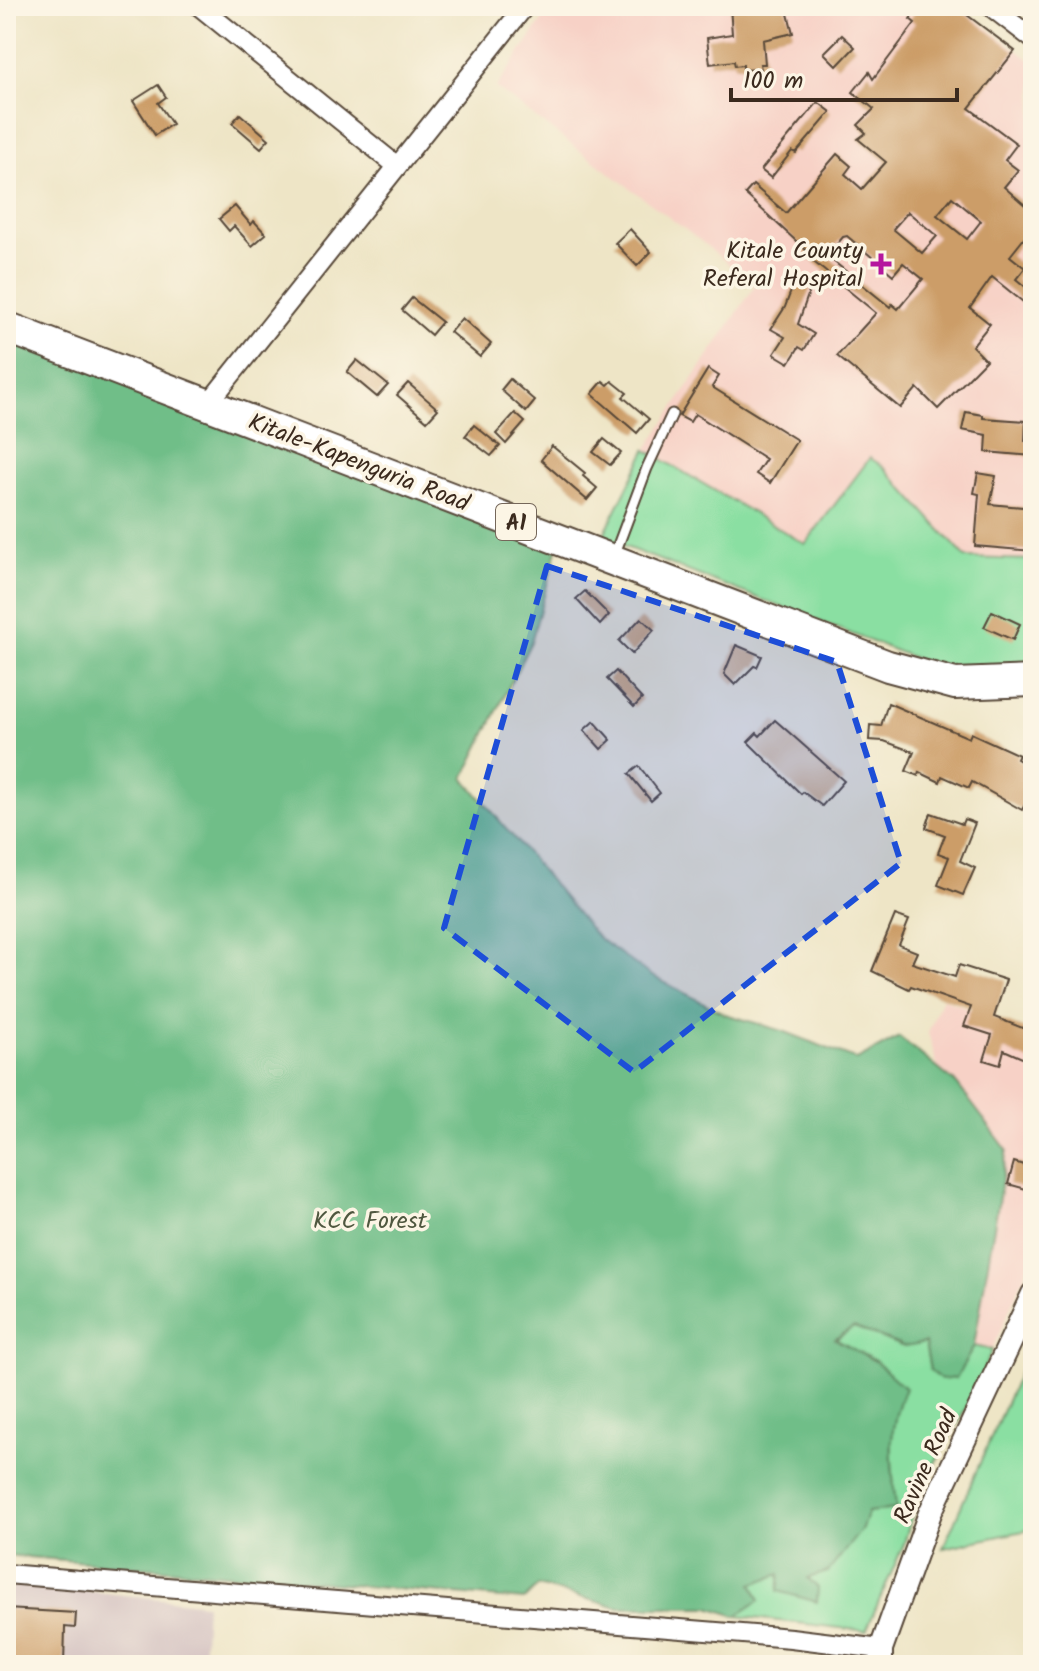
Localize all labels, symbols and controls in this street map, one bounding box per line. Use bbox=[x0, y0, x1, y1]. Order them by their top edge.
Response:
scale bar bbox=[731, 52, 957, 102]
text: 100 m bbox=[743, 62, 803, 101]
place label: Kitale County Referal Hospital bbox=[703, 232, 864, 299]
marker: Kitale County Referal Hospital bbox=[870, 253, 892, 275]
street label: Kitale-Kapenguria Road bbox=[242, 403, 476, 524]
road number: A1 bbox=[496, 504, 536, 540]
park label: KCC Forest bbox=[313, 1202, 428, 1241]
street label: Ravine Road bbox=[884, 1402, 970, 1530]

